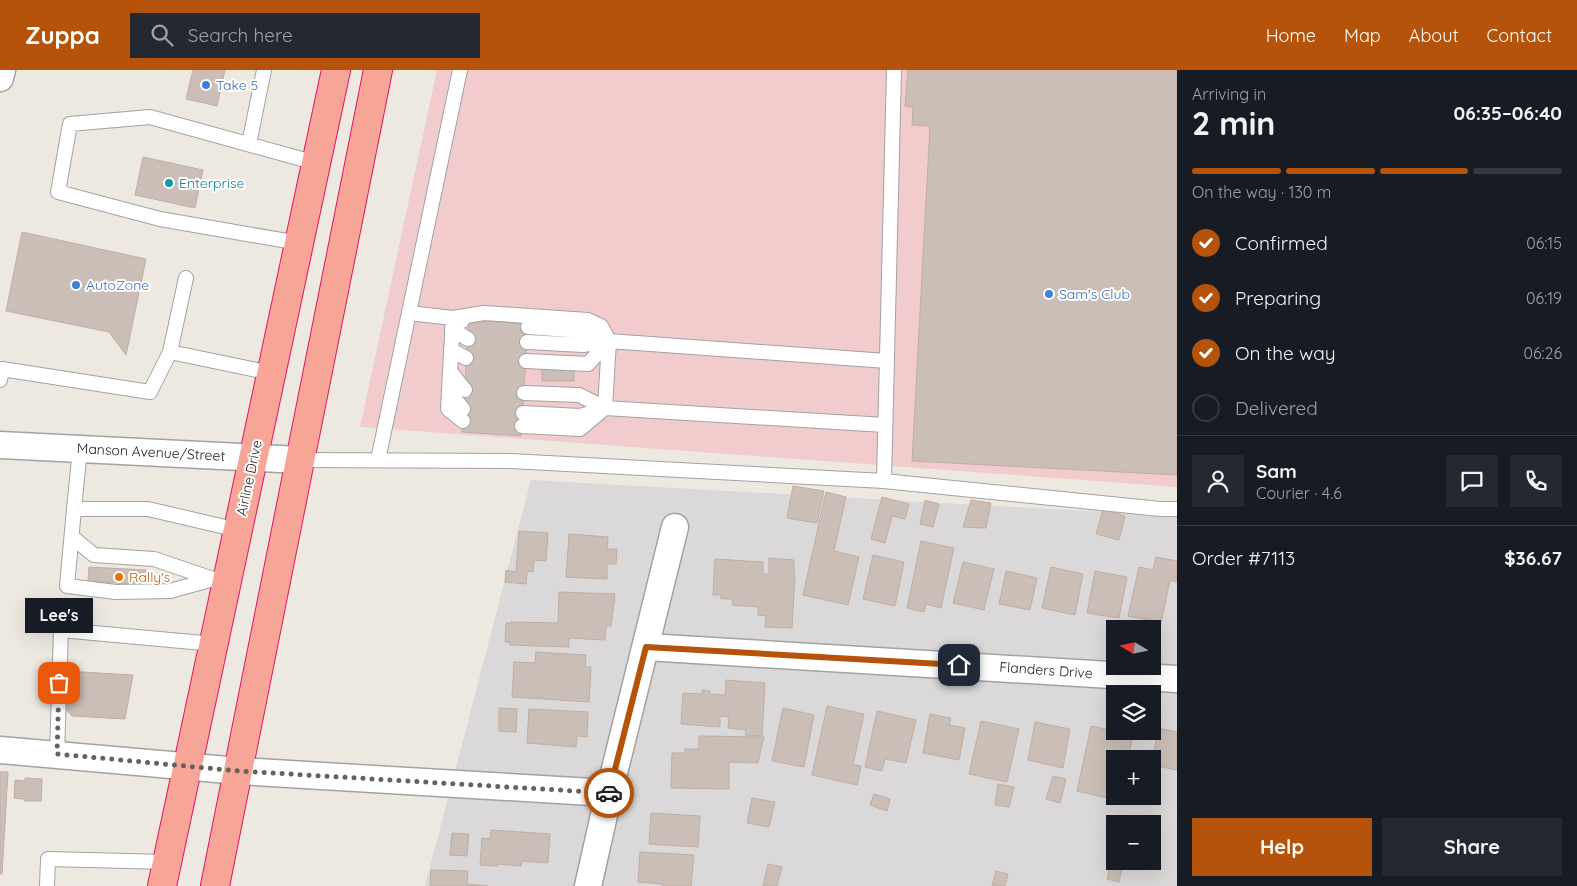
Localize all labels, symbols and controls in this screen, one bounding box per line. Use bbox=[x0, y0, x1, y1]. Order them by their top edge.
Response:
search box bbox=[130, 13, 480, 58]
text: Zuppa bbox=[25, 20, 100, 50]
icon: search bbox=[148, 21, 176, 49]
text: Search here bbox=[188, 23, 293, 47]
text: Home bbox=[1266, 24, 1316, 47]
text: Map bbox=[1344, 24, 1381, 47]
text: About bbox=[1409, 24, 1459, 47]
text: Contact bbox=[1487, 24, 1552, 47]
place label: Take 5 bbox=[216, 76, 258, 94]
marker: Take 5 bbox=[200, 79, 212, 91]
text: Arriving in bbox=[1192, 84, 1266, 104]
text: 06:35–06:40 bbox=[1453, 101, 1562, 125]
text: 2 min bbox=[1192, 103, 1275, 143]
place label: Enterprise bbox=[179, 174, 244, 192]
marker: Enterprise bbox=[163, 177, 175, 189]
text: On the way · 130 m bbox=[1192, 182, 1331, 202]
icon: check bbox=[1192, 229, 1220, 257]
text: Confirmed bbox=[1235, 231, 1328, 255]
text: 06:15 bbox=[1526, 233, 1562, 253]
place label: AutoZone bbox=[86, 276, 149, 294]
marker: AutoZone bbox=[70, 279, 82, 291]
icon: check bbox=[1192, 284, 1220, 312]
place label: Sam's Club bbox=[1059, 285, 1130, 303]
text: Preparing bbox=[1235, 286, 1321, 310]
marker: Sam's Club bbox=[1043, 288, 1055, 300]
text: 06:19 bbox=[1526, 288, 1562, 308]
icon: check bbox=[1192, 339, 1220, 367]
text: On the way bbox=[1235, 341, 1336, 365]
text: 06:26 bbox=[1523, 343, 1562, 363]
text: Delivered bbox=[1235, 396, 1318, 420]
street label: Airline Drive bbox=[232, 438, 266, 518]
street label: Manson Avenue/Street bbox=[76, 439, 226, 465]
button: person bbox=[1192, 455, 1244, 507]
button: chat bbox=[1446, 455, 1498, 507]
button: phone bbox=[1510, 455, 1562, 507]
text: Sam bbox=[1256, 459, 1297, 483]
text: Courier · 4.6 bbox=[1256, 483, 1342, 503]
text: Order #7113 bbox=[1192, 546, 1295, 570]
text: $36.67 bbox=[1504, 546, 1562, 570]
place label: Rally's bbox=[129, 568, 170, 586]
marker: Rally's bbox=[113, 571, 125, 583]
callout: Lee's bbox=[25, 598, 93, 633]
text: Lee's bbox=[40, 605, 78, 625]
north arrow bbox=[1106, 620, 1161, 675]
map controls bbox=[1106, 620, 1161, 870]
pin bbox=[938, 644, 980, 686]
icon: home bbox=[945, 651, 973, 679]
street label: Flanders Drive bbox=[999, 658, 1093, 682]
pin bbox=[38, 662, 80, 704]
icon: bag bbox=[45, 669, 73, 697]
button: layers bbox=[1106, 685, 1161, 740]
button: + bbox=[1106, 750, 1161, 805]
courier bbox=[584, 768, 634, 818]
icon: car bbox=[595, 779, 623, 807]
button: − bbox=[1106, 815, 1161, 870]
button: Help bbox=[1192, 818, 1372, 876]
button: Share bbox=[1382, 818, 1562, 876]

